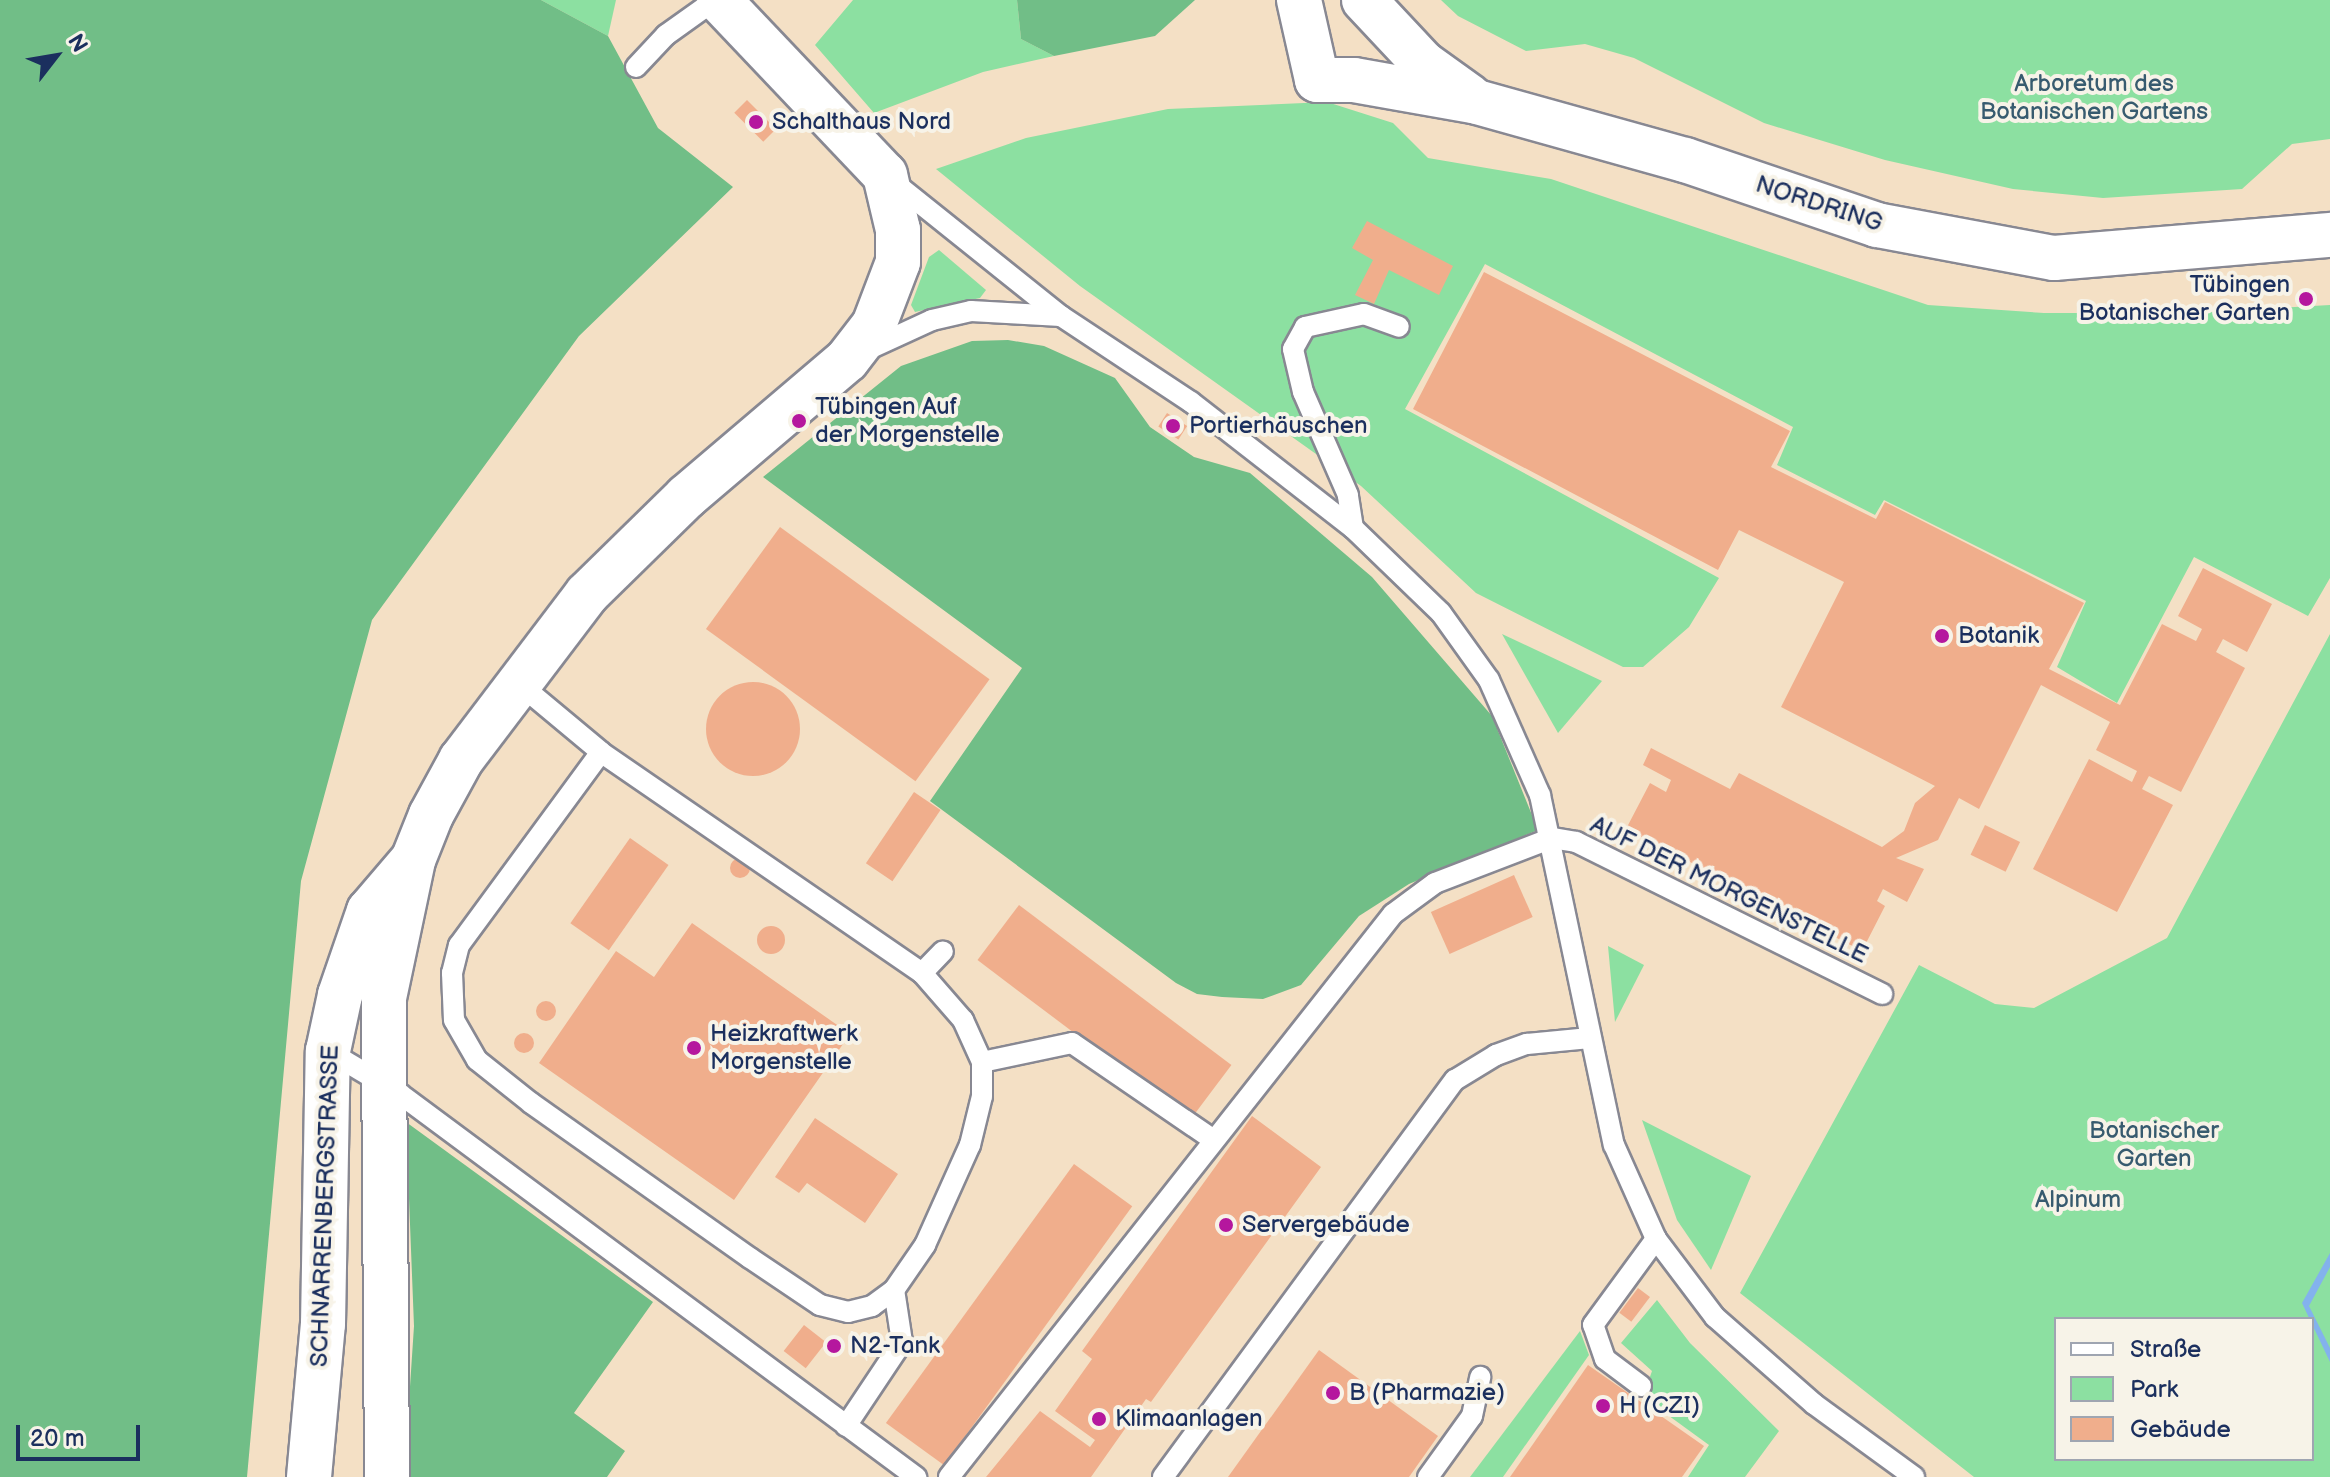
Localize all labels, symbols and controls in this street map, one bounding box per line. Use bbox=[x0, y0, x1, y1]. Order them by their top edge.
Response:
north arrow bbox=[16, 16, 96, 96]
text: N bbox=[61, 29, 93, 57]
park label: Arboretum des Botanischen Gartens bbox=[1980, 70, 2208, 126]
place label: Schalthaus Nord bbox=[772, 108, 951, 136]
marker: Schalthaus Nord bbox=[747, 113, 765, 131]
street label: NORDRING bbox=[1752, 170, 1886, 238]
place label: Tübingen Botanischer Garten bbox=[2079, 271, 2290, 327]
marker: Tübingen Botanischer Garten bbox=[2297, 290, 2315, 308]
place label: Tübingen Auf der Morgenstelle bbox=[815, 393, 1000, 449]
marker: Tübingen Auf der Morgenstelle bbox=[790, 412, 808, 430]
place label: Portierhäuschen bbox=[1189, 412, 1367, 440]
marker: Portierhäuschen bbox=[1164, 417, 1182, 435]
place label: Botanik bbox=[1958, 622, 2039, 650]
marker: Botanik bbox=[1933, 627, 1951, 645]
street label: AUF DER MORGENSTELLE bbox=[1586, 810, 1872, 970]
place label: Heizkraftwerk Morgenstelle bbox=[710, 1020, 858, 1076]
marker: Heizkraftwerk Morgenstelle bbox=[685, 1039, 703, 1057]
street label: SCHNARRENBERGSTRASSE bbox=[305, 1044, 345, 1368]
park label: Botanischer Garten bbox=[2089, 1117, 2219, 1173]
park label: Alpinum bbox=[2035, 1186, 2121, 1214]
place label: Servergebäude bbox=[1242, 1211, 1410, 1239]
marker: Servergebäude bbox=[1217, 1216, 1235, 1234]
legend bbox=[2054, 1317, 2314, 1461]
place label: N2-Tank bbox=[850, 1332, 940, 1360]
text: Straße bbox=[2130, 1335, 2201, 1364]
marker: N2-Tank bbox=[825, 1337, 843, 1355]
text: Park bbox=[2130, 1375, 2178, 1404]
place label: B (Pharmazie) bbox=[1349, 1379, 1505, 1407]
marker: B (Pharmazie) bbox=[1324, 1384, 1342, 1402]
place label: H (CZI) bbox=[1619, 1392, 1700, 1420]
marker: H (CZI) bbox=[1594, 1397, 1612, 1415]
place label: Klimaanlagen bbox=[1115, 1405, 1262, 1433]
scale bar bbox=[20, 1409, 144, 1459]
marker: Klimaanlagen bbox=[1090, 1410, 1108, 1428]
text: Gebäude bbox=[2130, 1415, 2231, 1444]
text: 20 m bbox=[30, 1424, 85, 1453]

